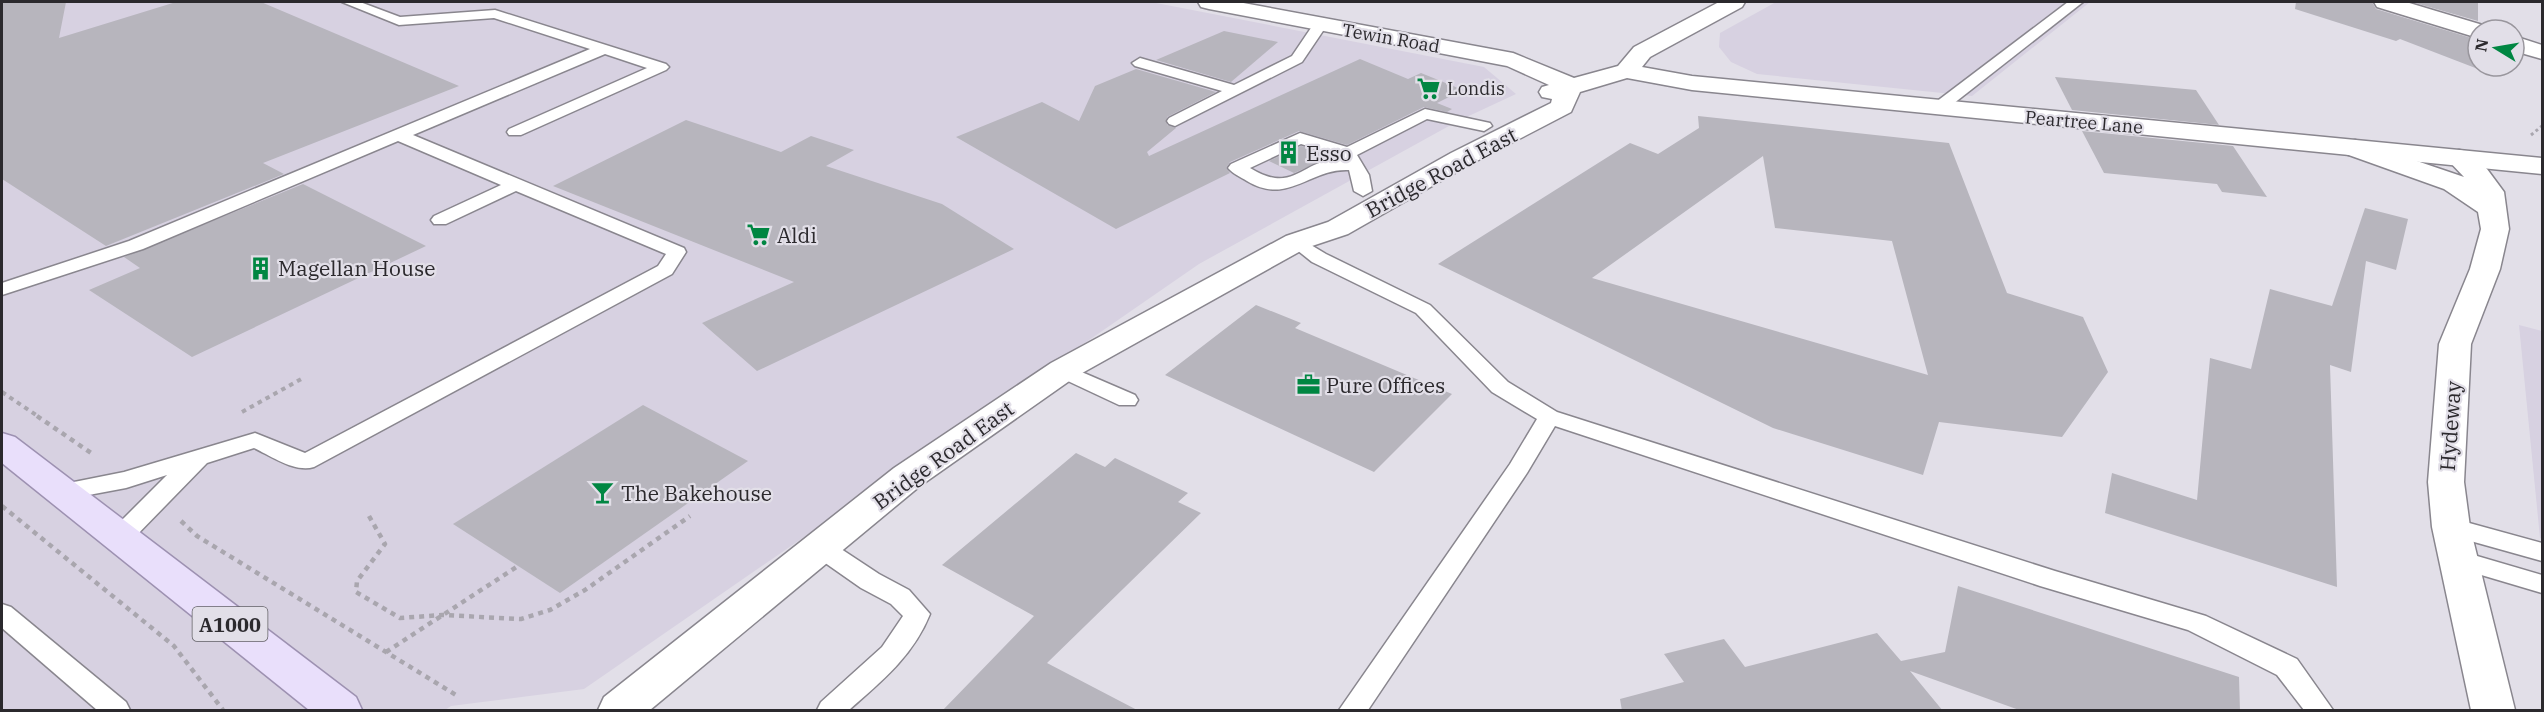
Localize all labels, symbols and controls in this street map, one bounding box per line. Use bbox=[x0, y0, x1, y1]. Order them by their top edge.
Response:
street label: Tewin Road bbox=[1340, 18, 1442, 58]
north arrow bbox=[2466, 18, 2526, 78]
text: N bbox=[2470, 37, 2492, 53]
supermarket icon: Londis bbox=[1416, 75, 1442, 101]
place label: Londis bbox=[1447, 77, 1505, 100]
street label: Peartree Lane bbox=[2024, 105, 2144, 139]
street label: Bridge Road East bbox=[1360, 120, 1522, 224]
place label: Esso bbox=[1306, 139, 1352, 167]
building icon: Esso bbox=[1275, 140, 1301, 166]
place label: Aldi bbox=[777, 221, 817, 249]
supermarket icon: Aldi bbox=[746, 222, 772, 248]
place label: Magellan House bbox=[278, 254, 435, 282]
building icon: Magellan House bbox=[247, 255, 273, 281]
place label: Pure Offices bbox=[1326, 371, 1445, 399]
office icon: Pure Offices bbox=[1295, 372, 1321, 398]
street label: Hydeway bbox=[2433, 379, 2467, 472]
street label: Bridge Road East bbox=[867, 394, 1019, 516]
place label: The Bakehouse bbox=[621, 479, 772, 507]
bar icon: The Bakehouse bbox=[590, 480, 616, 506]
road number: A1000 bbox=[192, 607, 268, 641]

